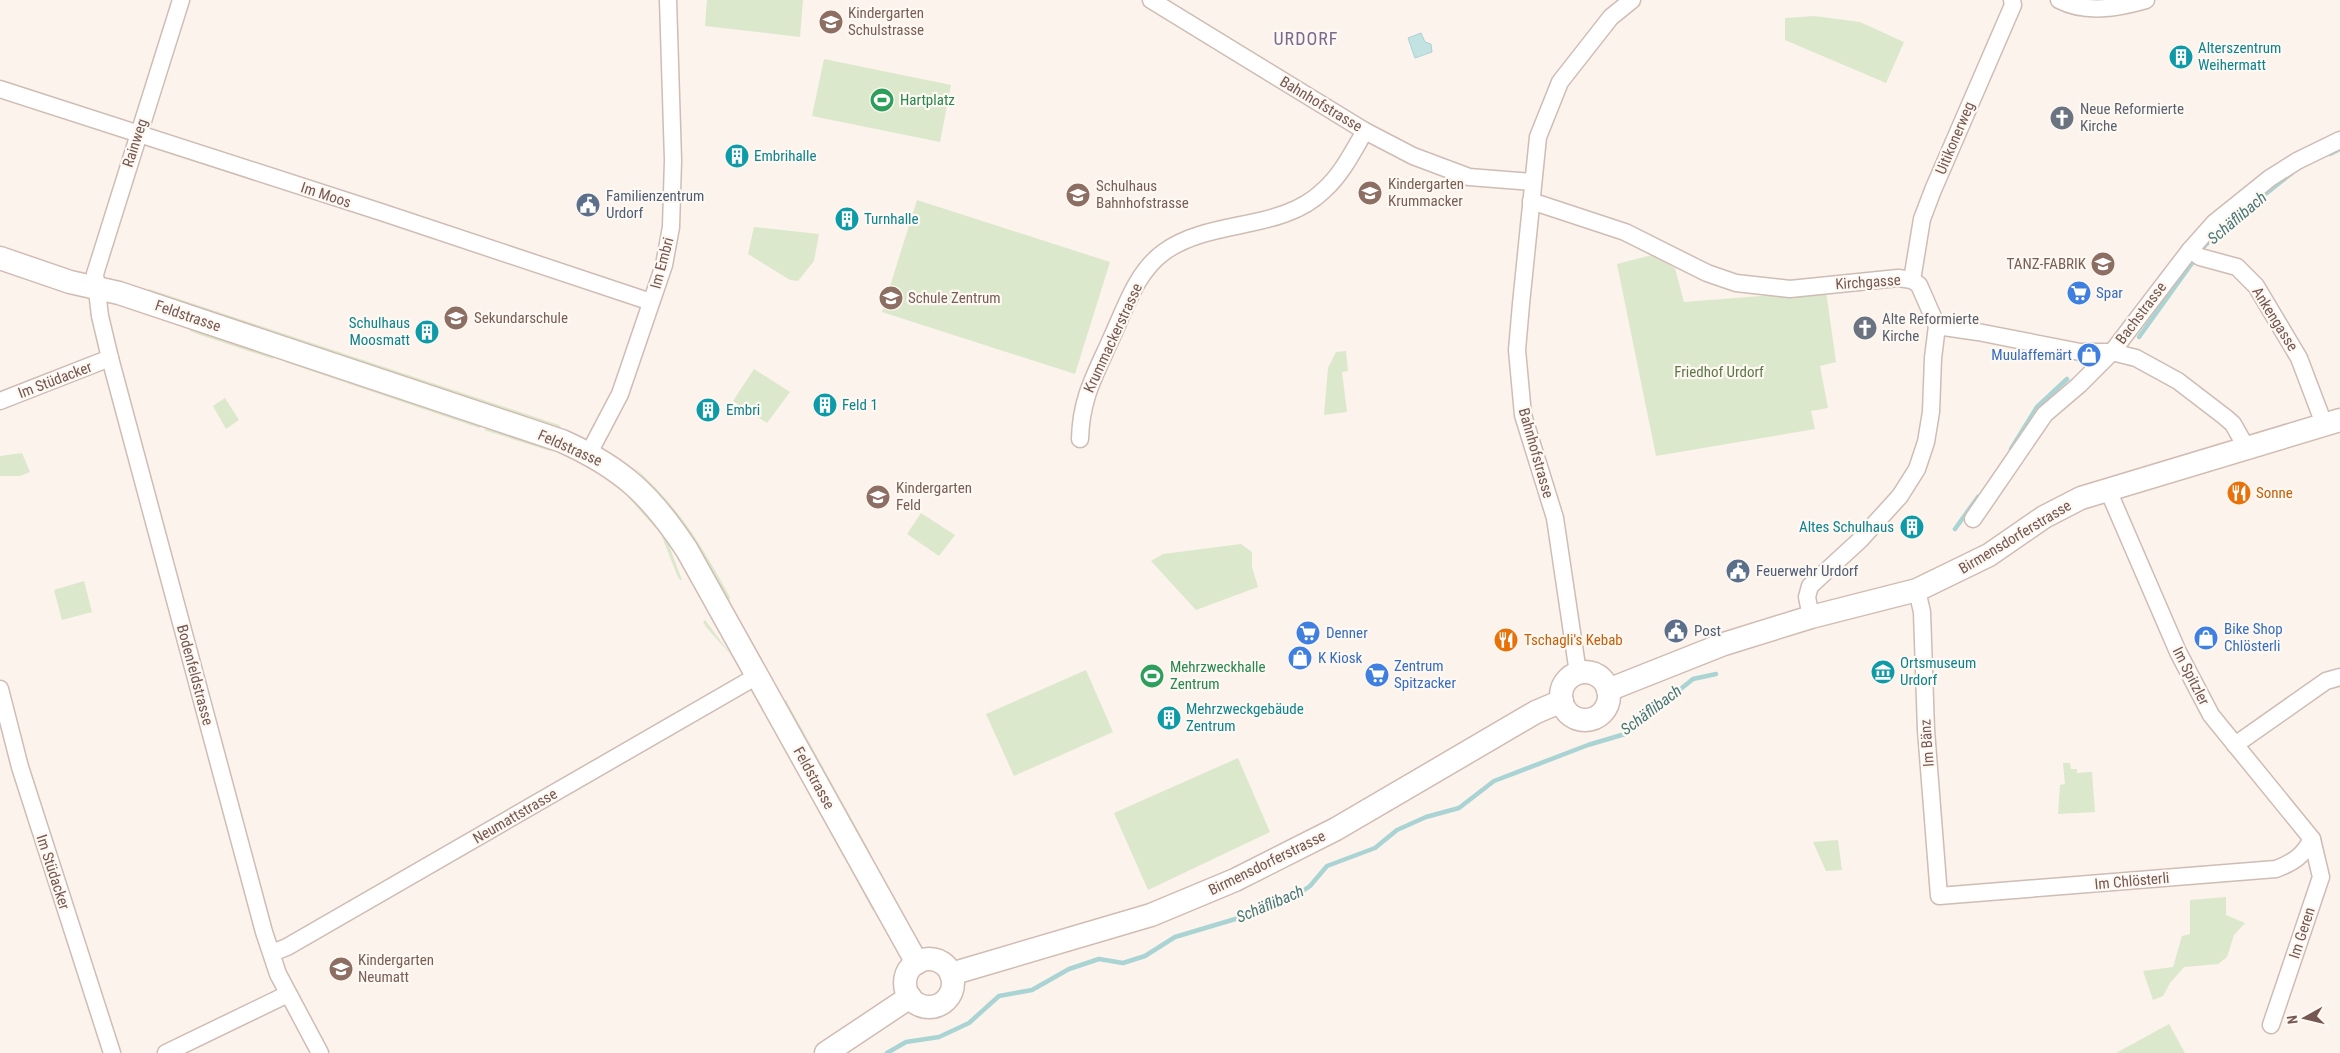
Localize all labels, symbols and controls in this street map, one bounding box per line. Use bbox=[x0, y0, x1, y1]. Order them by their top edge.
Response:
place label: Kindergarten Schulstrasse bbox=[848, 4, 924, 39]
school or university icon: Kindergarten Schulstrasse bbox=[818, 9, 844, 35]
district label: URDORF bbox=[1274, 28, 1338, 49]
place label: Alterszentrum Weihermatt bbox=[2198, 39, 2281, 74]
building icon: Alterszentrum Weihermatt bbox=[2168, 44, 2194, 70]
street label: Bahnhofstrasse bbox=[1277, 72, 1365, 136]
sports icon: Hartplatz bbox=[869, 87, 895, 113]
place label: Hartplatz bbox=[900, 91, 955, 109]
street label: Uitikonerweg bbox=[1932, 99, 1978, 177]
place label: Neue Reformierte Kirche bbox=[2080, 100, 2184, 135]
church icon: Neue Reformierte Kirche bbox=[2049, 105, 2075, 131]
street label: Rainweg bbox=[119, 116, 151, 170]
building icon: Embrihalle bbox=[724, 143, 750, 169]
place label: Embrihalle bbox=[754, 147, 817, 165]
place label: Kindergarten Krummacker bbox=[1388, 175, 1464, 210]
place label: Schulhaus Bahnhofstrasse bbox=[1096, 177, 1189, 212]
street label: Im Moos bbox=[299, 178, 354, 212]
school or university icon: Kindergarten Krummacker bbox=[1357, 180, 1383, 206]
school or university icon: Schulhaus Bahnhofstrasse bbox=[1065, 182, 1091, 208]
place label: Familienzentrum Urdorf bbox=[606, 187, 704, 222]
water label: Schäflibach bbox=[2204, 188, 2270, 248]
public building icon: Familienzentrum Urdorf bbox=[575, 192, 601, 218]
building icon: Turnhalle bbox=[834, 206, 860, 232]
place label: Turnhalle bbox=[864, 210, 919, 228]
street label: Im Embri bbox=[646, 235, 678, 291]
school or university icon: TANZ-FABRIK bbox=[2090, 251, 2116, 277]
place label: TANZ-FABRIK bbox=[2007, 255, 2087, 273]
street label: Kirchgasse bbox=[1835, 271, 1901, 293]
street label: Bachstrasse bbox=[2112, 278, 2170, 348]
supermarket icon: Spar bbox=[2066, 280, 2092, 306]
street label: Krummackerstrasse bbox=[1080, 281, 1146, 395]
place label: Spar bbox=[2096, 284, 2123, 302]
street label: Ankengasse bbox=[2248, 284, 2302, 354]
school or university icon: Schule Zentrum bbox=[878, 285, 904, 311]
place label: Schule Zentrum bbox=[908, 289, 1001, 307]
street label: Feldstrasse bbox=[153, 296, 223, 336]
school or university icon: Sekundarschule bbox=[443, 305, 469, 331]
place label: Sekundarschule bbox=[474, 309, 568, 327]
place label: Alte Reformierte Kirche bbox=[1882, 310, 1979, 345]
place label: Schulhaus Moosmatt bbox=[349, 314, 410, 349]
church icon: Alte Reformierte Kirche bbox=[1852, 315, 1878, 341]
building icon: Schulhaus Moosmatt bbox=[414, 319, 440, 345]
shop icon: Muulaffemärt bbox=[2076, 342, 2102, 368]
place label: Muulaffemärt bbox=[1991, 346, 2072, 364]
street label: Im Stüdacker bbox=[15, 358, 95, 402]
park label: Friedhof Urdorf bbox=[1674, 363, 1764, 381]
building icon: Feld 1 bbox=[812, 392, 838, 418]
place label: Feld 1 bbox=[842, 396, 878, 414]
building icon: Embri bbox=[695, 397, 721, 423]
place label: Embri bbox=[726, 401, 760, 419]
street label: Bahnhofstrasse bbox=[1515, 406, 1557, 500]
street label: Feldstrasse bbox=[535, 426, 605, 470]
place label: Kindergarten Feld bbox=[896, 479, 972, 514]
restaurant icon: Sonne bbox=[2226, 480, 2252, 506]
school or university icon: Kindergarten Feld bbox=[865, 484, 891, 510]
place label: Sonne bbox=[2256, 484, 2293, 502]
street label: Birmensdorferstrasse bbox=[1956, 496, 2074, 578]
building icon: Altes Schulhaus bbox=[1899, 514, 1925, 540]
place label: Altes Schulhaus bbox=[1799, 518, 1894, 536]
public building icon: Feuerwehr Urdorf bbox=[1725, 558, 1751, 584]
place label: Feuerwehr Urdorf bbox=[1756, 562, 1859, 580]
public building icon: Post bbox=[1663, 618, 1689, 644]
supermarket icon: Denner bbox=[1295, 620, 1321, 646]
place label: Bike Shop Chlösterli bbox=[2224, 620, 2283, 655]
place label: Post bbox=[1694, 622, 1721, 640]
street label: Bodenfeldstrasse bbox=[173, 623, 217, 727]
place label: Denner bbox=[1326, 624, 1368, 642]
shop icon: Bike Shop Chlösterli bbox=[2193, 625, 2219, 651]
restaurant icon: Tschagli's Kebab bbox=[1493, 627, 1519, 653]
place label: Tschagli's Kebab bbox=[1524, 631, 1623, 649]
street label: Im Spitzler bbox=[2169, 644, 2214, 709]
shop icon: K Kiosk bbox=[1287, 645, 1313, 671]
place label: K Kiosk bbox=[1318, 649, 1363, 667]
place label: Ortsmuseum Urdorf bbox=[1900, 654, 1976, 689]
place label: Zentrum Spitzacker bbox=[1394, 657, 1456, 692]
place label: Mehrzweckhalle Zentrum bbox=[1170, 658, 1266, 693]
museum icon: Ortsmuseum Urdorf bbox=[1870, 659, 1896, 685]
supermarket icon: Zentrum Spitzacker bbox=[1364, 662, 1390, 688]
sports icon: Mehrzweckhalle Zentrum bbox=[1139, 663, 1165, 689]
water label: Schäflibach bbox=[1617, 681, 1685, 739]
place label: Mehrzweckgebäude Zentrum bbox=[1186, 700, 1304, 735]
building icon: Mehrzweckgebäude Zentrum bbox=[1156, 705, 1182, 731]
street label: Im Bänz bbox=[1916, 719, 1938, 767]
street label: Feldstrasse bbox=[790, 744, 838, 812]
street label: Neumattstrasse bbox=[470, 785, 560, 847]
street label: Birmensdorferstrasse bbox=[1206, 827, 1328, 899]
street label: Im Stüdacker bbox=[32, 832, 74, 912]
street label: Im Chlösterli bbox=[2094, 869, 2170, 893]
water label: Schäflibach bbox=[1233, 881, 1307, 927]
street label: Im Geren bbox=[2285, 905, 2319, 961]
place label: Kindergarten Neumatt bbox=[358, 951, 434, 986]
school or university icon: Kindergarten Neumatt bbox=[328, 956, 354, 982]
north arrow bbox=[2280, 993, 2330, 1043]
text: N bbox=[2284, 1014, 2301, 1025]

